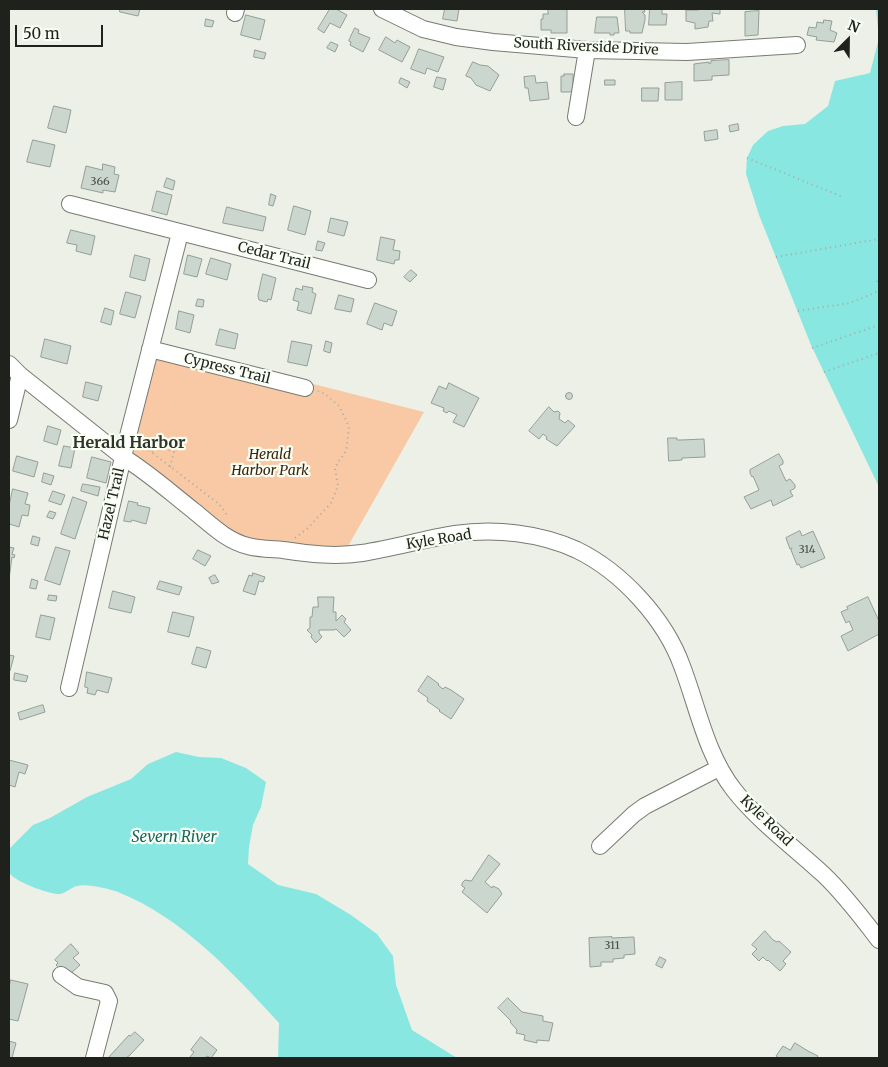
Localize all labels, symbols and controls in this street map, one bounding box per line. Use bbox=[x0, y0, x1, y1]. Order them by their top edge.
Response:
scale bar bbox=[18, 15, 105, 47]
north arrow bbox=[823, 15, 873, 65]
text: N bbox=[845, 16, 862, 37]
text: 50 m bbox=[23, 24, 60, 43]
street label: South Riverside Drive bbox=[513, 35, 659, 59]
house number: 366 bbox=[90, 175, 110, 189]
street label: Cedar Trail bbox=[236, 239, 312, 273]
street label: Cypress Trail bbox=[182, 350, 272, 388]
district label: Herald Harbor bbox=[73, 433, 185, 453]
park label: Herald Harbor Park bbox=[231, 447, 309, 480]
street label: Hazel Trail bbox=[96, 466, 128, 542]
street label: Kyle Road bbox=[405, 527, 473, 553]
house number: 314 bbox=[799, 543, 815, 557]
street label: Kyle Road bbox=[736, 792, 796, 850]
water label: Severn River bbox=[132, 829, 216, 847]
house number: 311 bbox=[604, 939, 620, 953]

